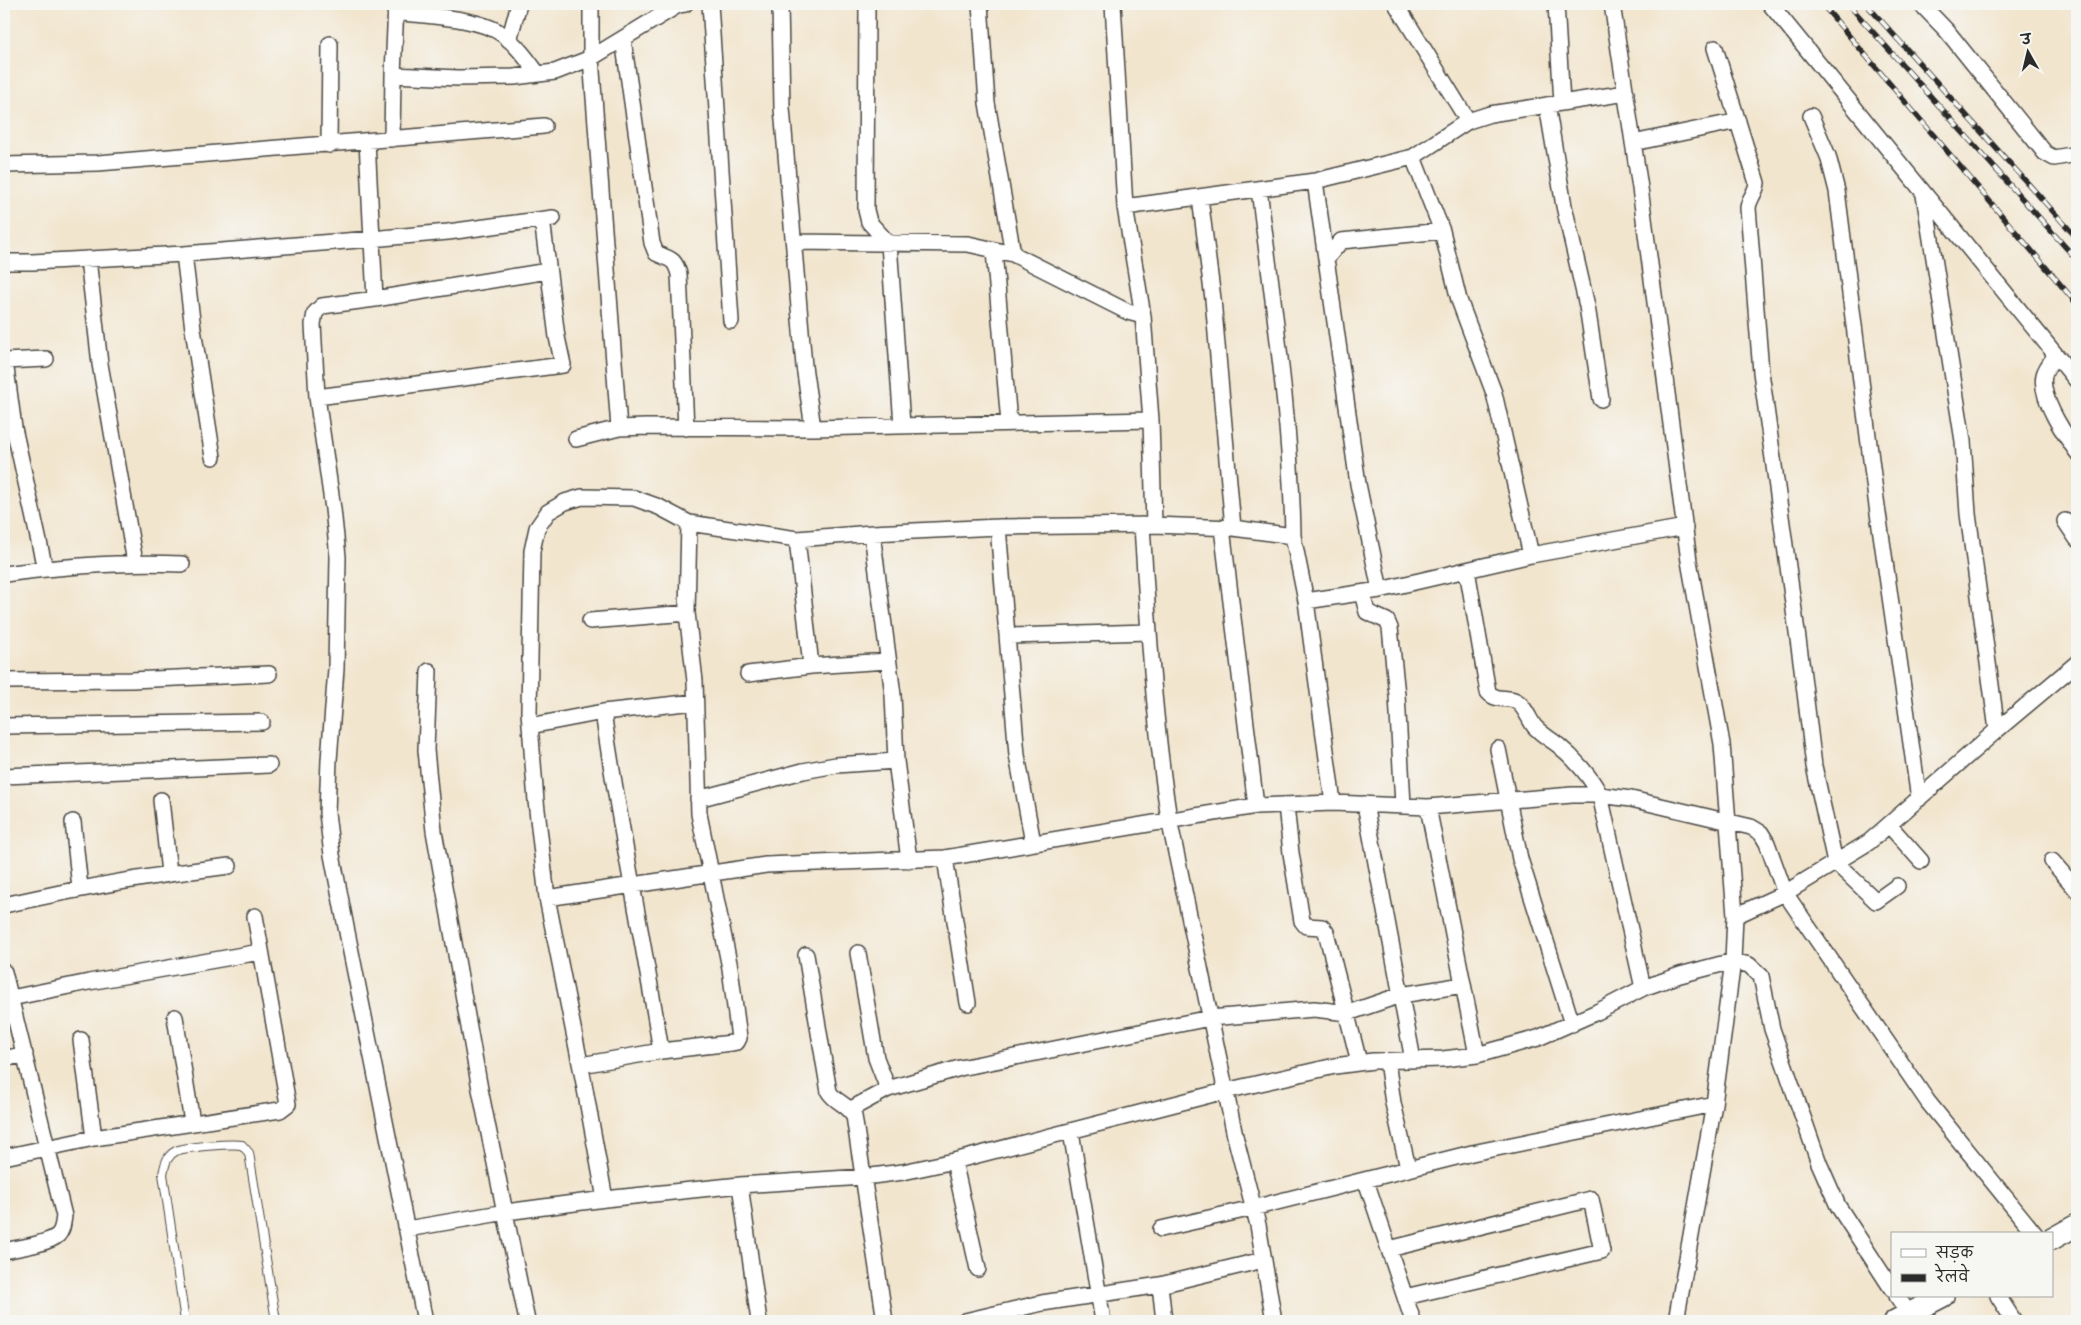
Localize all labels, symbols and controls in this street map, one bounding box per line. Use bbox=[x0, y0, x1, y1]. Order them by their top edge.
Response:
north arrow bbox=[2004, 28, 2054, 78]
text: उ bbox=[2018, 30, 2034, 49]
legend bbox=[1891, 1232, 2054, 1298]
text: सड़क bbox=[1935, 1244, 1974, 1263]
text: रेलवे bbox=[1934, 1263, 1970, 1287]

